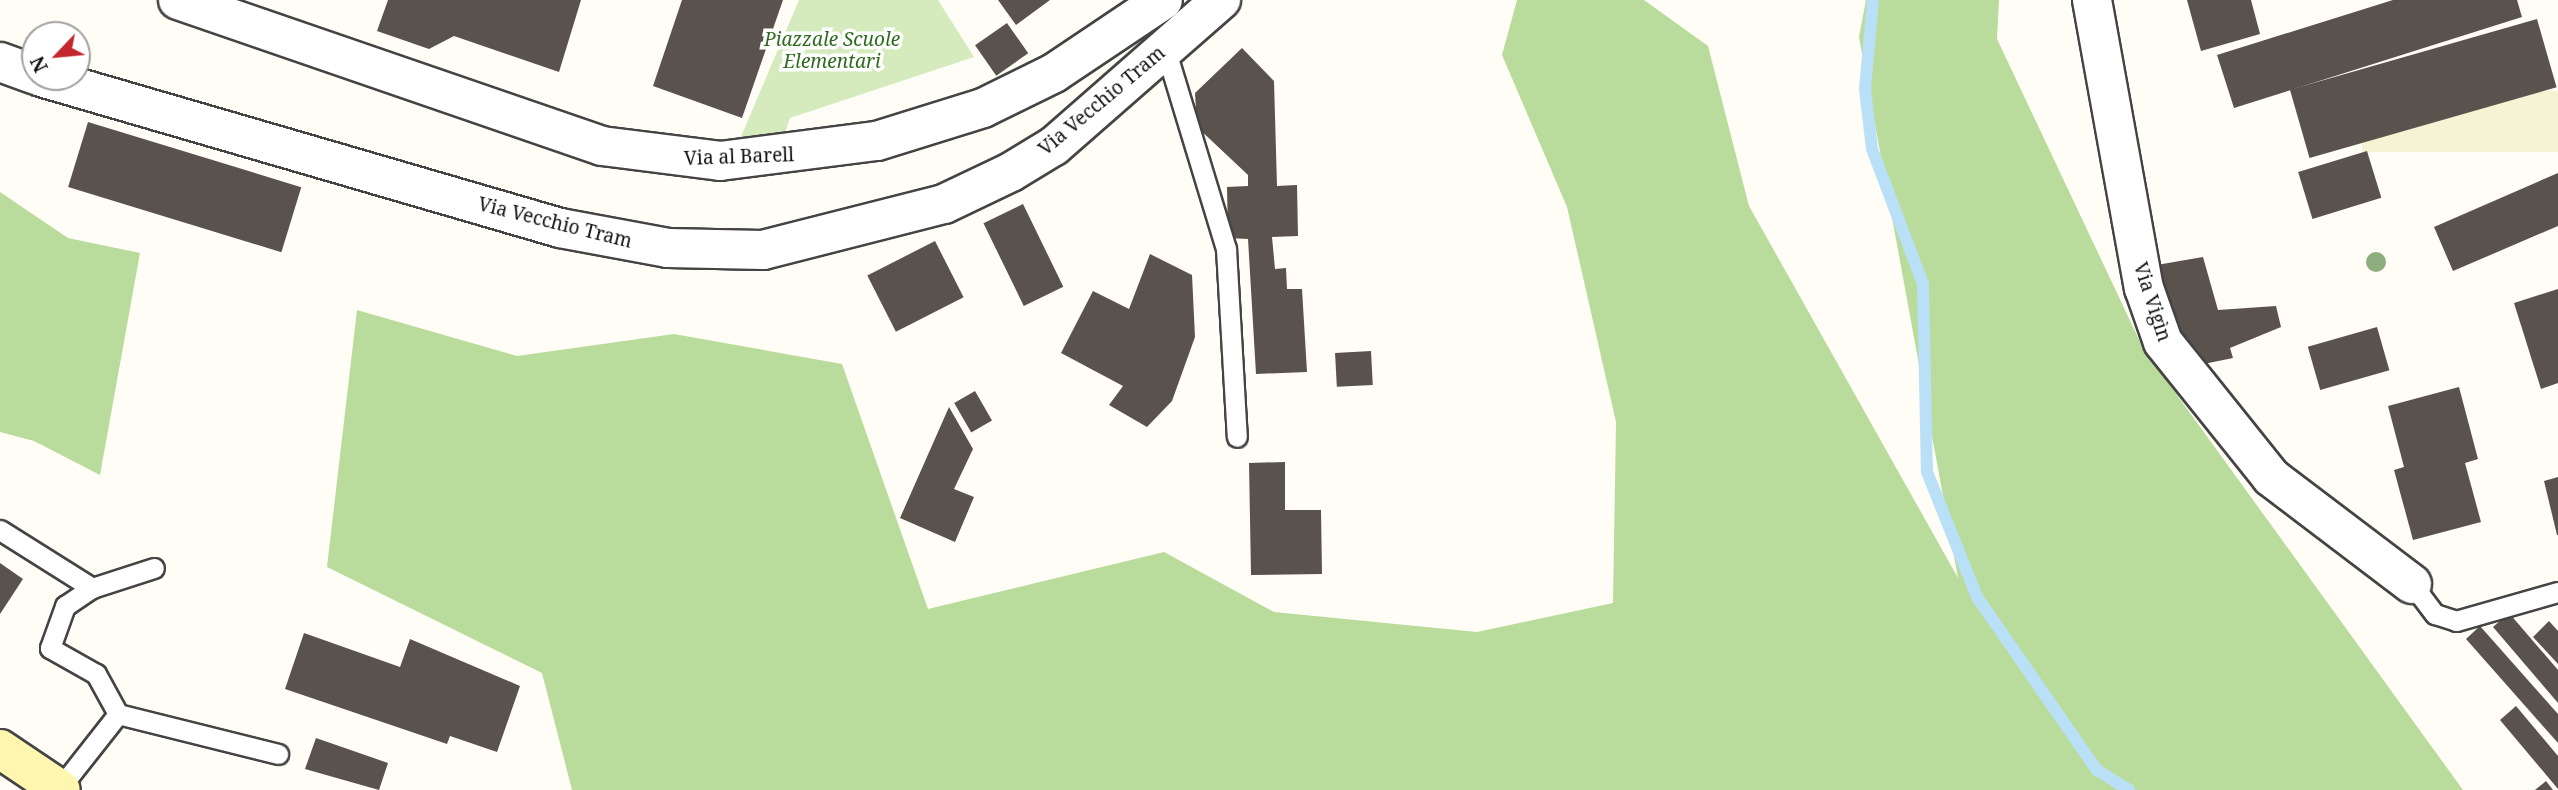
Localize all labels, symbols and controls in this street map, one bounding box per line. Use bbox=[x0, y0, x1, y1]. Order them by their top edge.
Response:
north arrow bbox=[21, 21, 91, 91]
park label: Piazzale Scuole Elementari bbox=[764, 29, 900, 73]
street label: Via Vecchio Tram bbox=[1034, 41, 1170, 161]
text: N bbox=[24, 52, 54, 77]
street label: Via al Barell bbox=[684, 144, 794, 170]
street label: Via Vecchio Tram bbox=[476, 193, 634, 253]
street label: Via Vigìn bbox=[2128, 259, 2176, 345]

